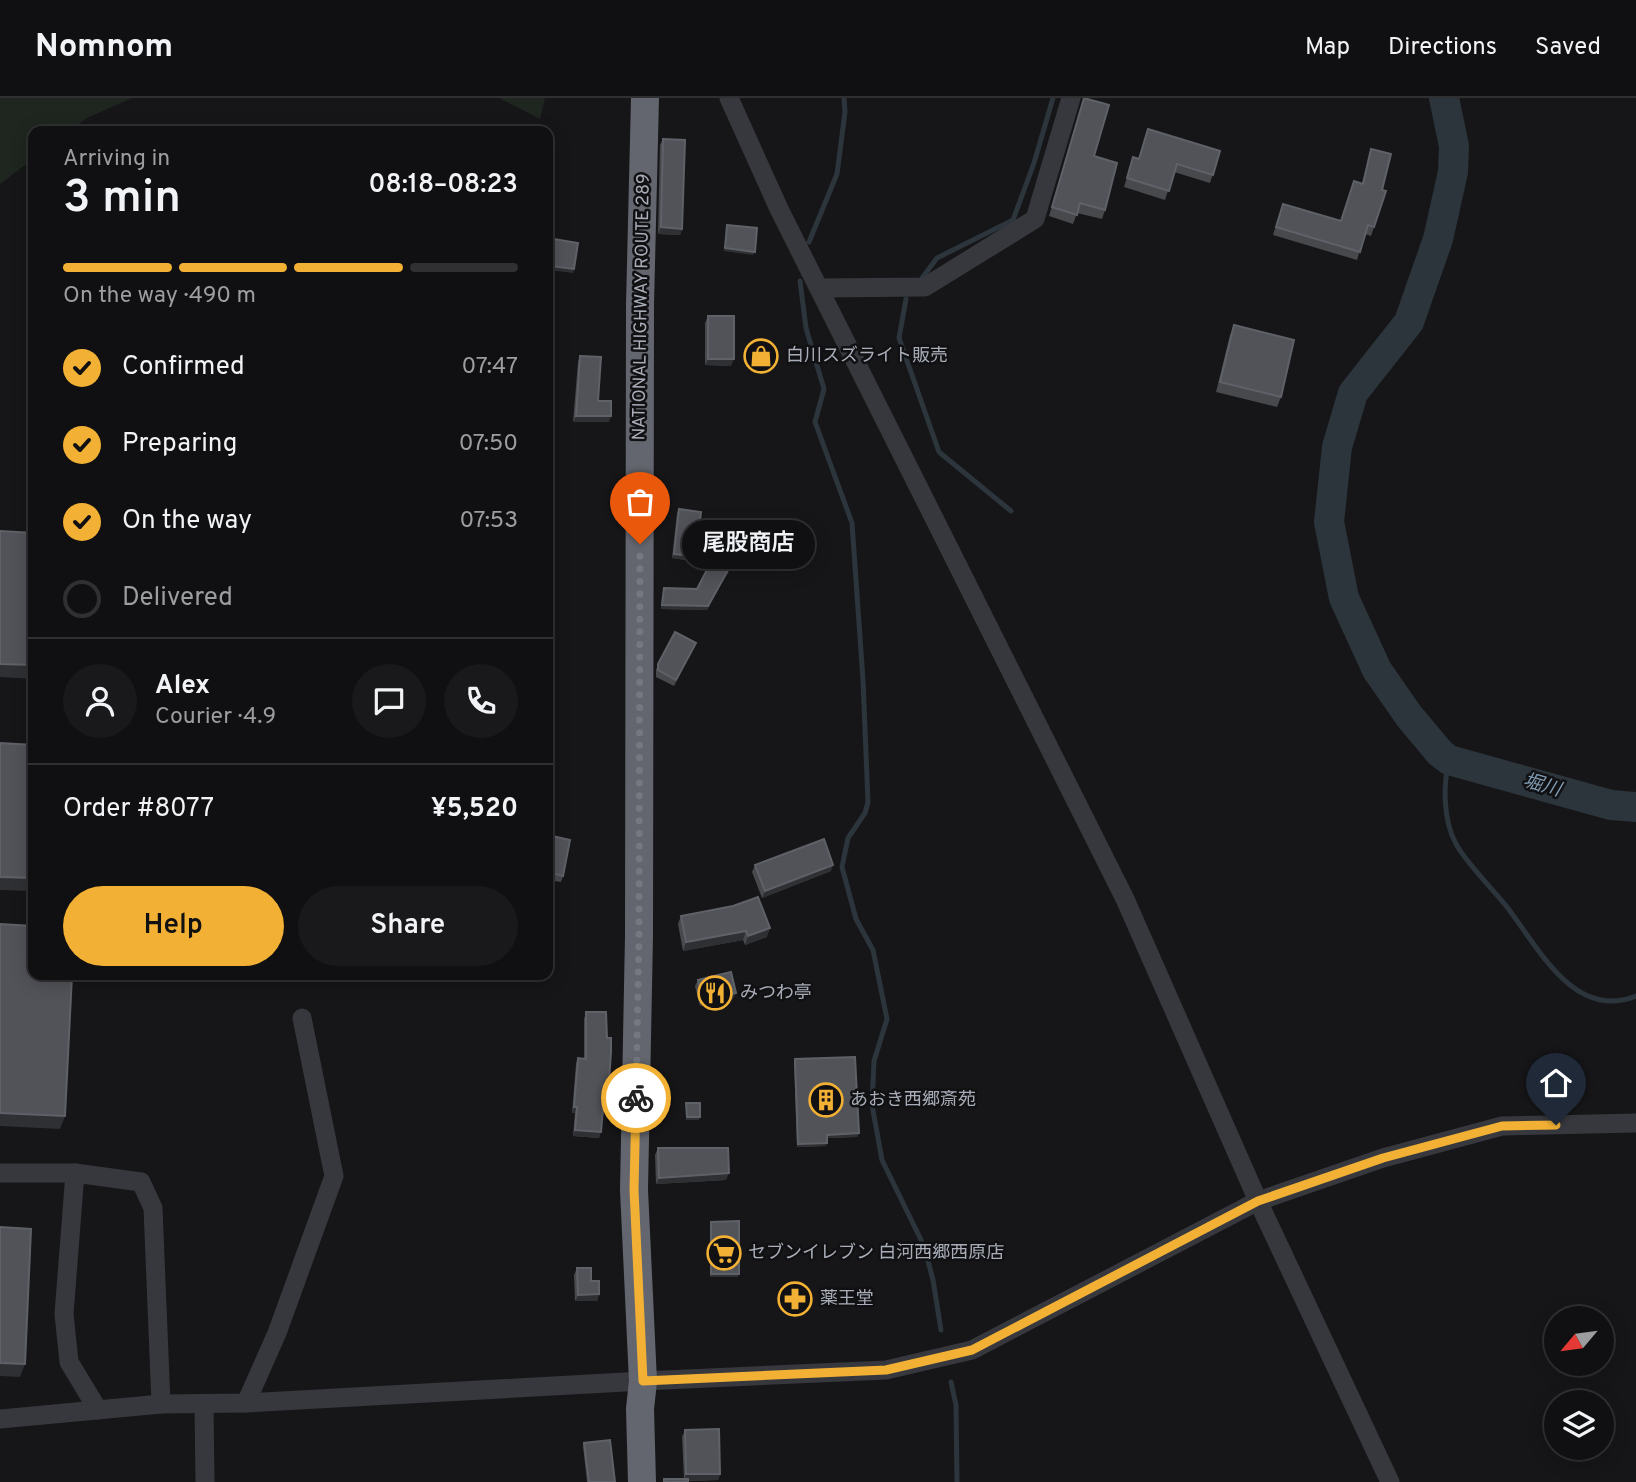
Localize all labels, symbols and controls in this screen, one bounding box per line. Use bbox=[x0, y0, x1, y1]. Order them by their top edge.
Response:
text: Nomnom bbox=[35, 27, 173, 69]
text: Map bbox=[1305, 33, 1350, 63]
text: Directions bbox=[1388, 33, 1497, 63]
text: Saved bbox=[1535, 33, 1601, 63]
text: Arriving in bbox=[63, 145, 170, 174]
text: 08:18–08:23 bbox=[368, 169, 518, 202]
text: 3 min bbox=[63, 170, 181, 229]
street label: NATIONAL HIGHWAY ROUTE 289 bbox=[628, 173, 656, 441]
text: On the way · 490 m bbox=[63, 282, 256, 311]
shop icon: 白川スズライト販売 bbox=[742, 337, 780, 375]
place label: 白川スズライト販売 bbox=[786, 345, 948, 368]
icon: check bbox=[63, 349, 101, 387]
text: Confirmed bbox=[122, 351, 245, 384]
text: 07:47 bbox=[462, 353, 518, 382]
icon: check bbox=[63, 426, 101, 464]
text: Preparing bbox=[122, 428, 237, 461]
text: 07:50 bbox=[459, 430, 518, 459]
pin bbox=[610, 472, 670, 544]
icon: bag bbox=[621, 483, 659, 521]
icon: check bbox=[63, 503, 101, 541]
text: On the way bbox=[122, 505, 252, 538]
text: 07:53 bbox=[460, 507, 518, 536]
callout: 尾股商店 bbox=[682, 520, 815, 569]
text: 尾股商店 bbox=[703, 530, 795, 559]
text: Delivered bbox=[122, 582, 233, 615]
button: person bbox=[63, 664, 137, 738]
button: chat bbox=[352, 664, 426, 738]
button: phone bbox=[444, 664, 518, 738]
text: Alex bbox=[155, 670, 210, 703]
text: Courier · 4.9 bbox=[155, 703, 276, 732]
water label: 堀川 bbox=[1520, 769, 1565, 803]
text: Order #8077 bbox=[63, 793, 214, 826]
text: ¥5,520 bbox=[431, 793, 518, 826]
button: Help bbox=[63, 886, 284, 966]
button: Share bbox=[298, 886, 518, 966]
restaurant icon: みつわ亭 bbox=[696, 974, 734, 1012]
place label: みつわ亭 bbox=[740, 982, 812, 1005]
pin bbox=[1526, 1053, 1586, 1125]
courier bbox=[601, 1063, 671, 1133]
icon: home bbox=[1537, 1064, 1575, 1102]
icon: bike bbox=[617, 1079, 655, 1117]
building icon: あおき西郷斎苑 bbox=[807, 1081, 845, 1119]
place label: あおき西郷斎苑 bbox=[850, 1089, 976, 1112]
supermarket icon: セブンイレブン 白河西郷西原店 bbox=[705, 1234, 743, 1272]
place label: セブンイレブン 白河西郷西原店 bbox=[748, 1242, 1004, 1265]
pharmacy icon: 薬王堂 bbox=[776, 1280, 814, 1318]
place label: 薬王堂 bbox=[820, 1288, 874, 1311]
north arrow bbox=[1544, 1306, 1614, 1376]
map controls bbox=[1544, 1306, 1614, 1460]
button: layers bbox=[1544, 1390, 1614, 1460]

